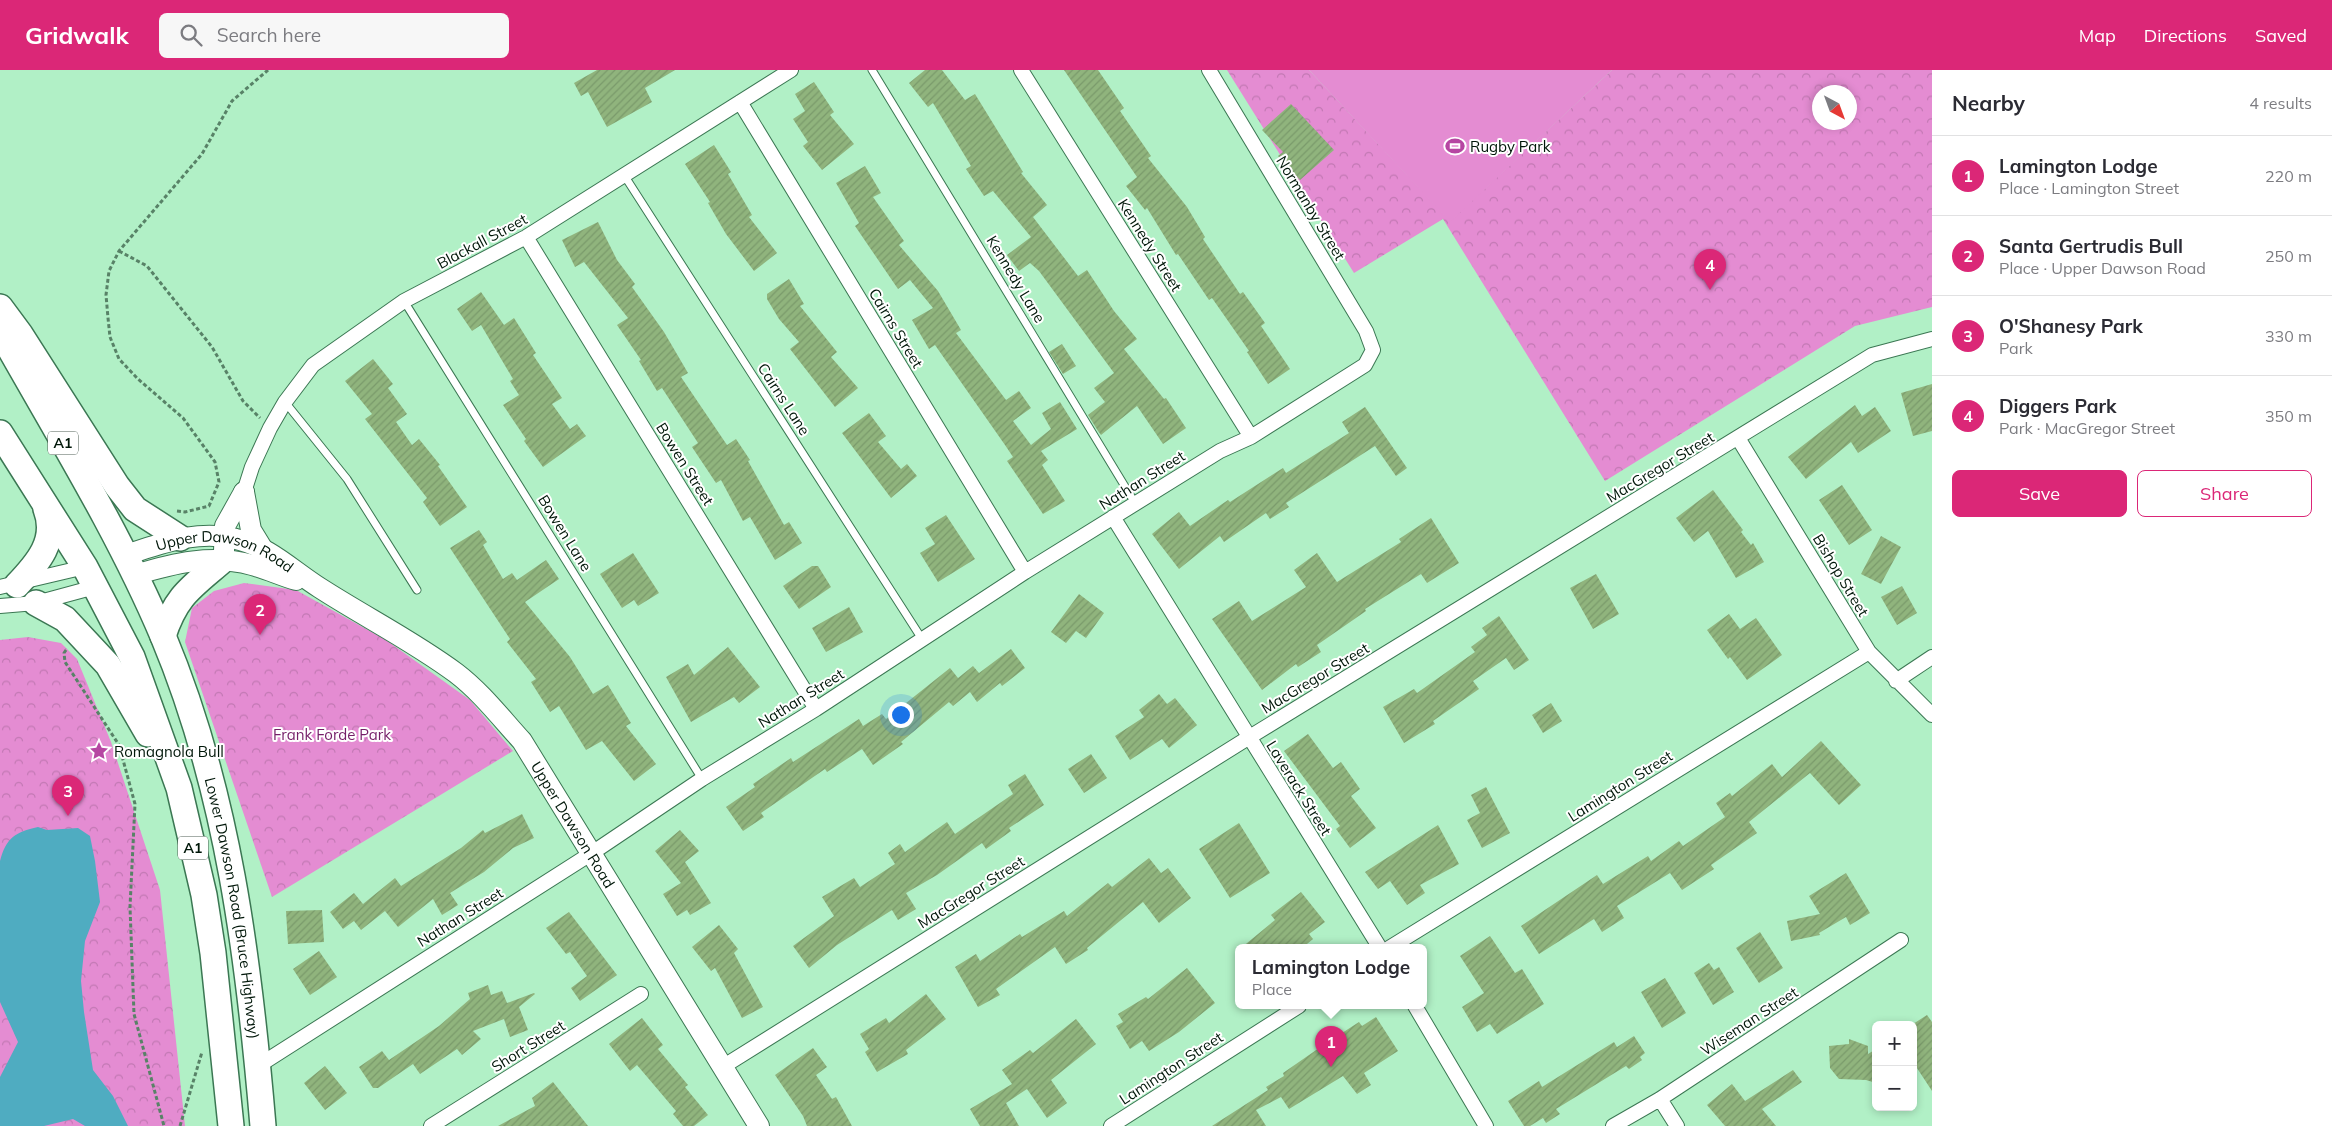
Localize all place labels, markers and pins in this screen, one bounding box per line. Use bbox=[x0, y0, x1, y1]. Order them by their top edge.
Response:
sports icon: Rugby Park bbox=[1444, 135, 1466, 157]
place label: Rugby Park bbox=[1470, 137, 1551, 156]
pin: 4 bbox=[1694, 249, 1726, 290]
pin: 2 bbox=[244, 594, 276, 635]
place icon: Romagnola Bull bbox=[88, 740, 110, 762]
place label: Romagnola Bull bbox=[114, 742, 224, 761]
pin: 3 bbox=[52, 775, 84, 816]
pin: 1 bbox=[1315, 1026, 1347, 1067]

